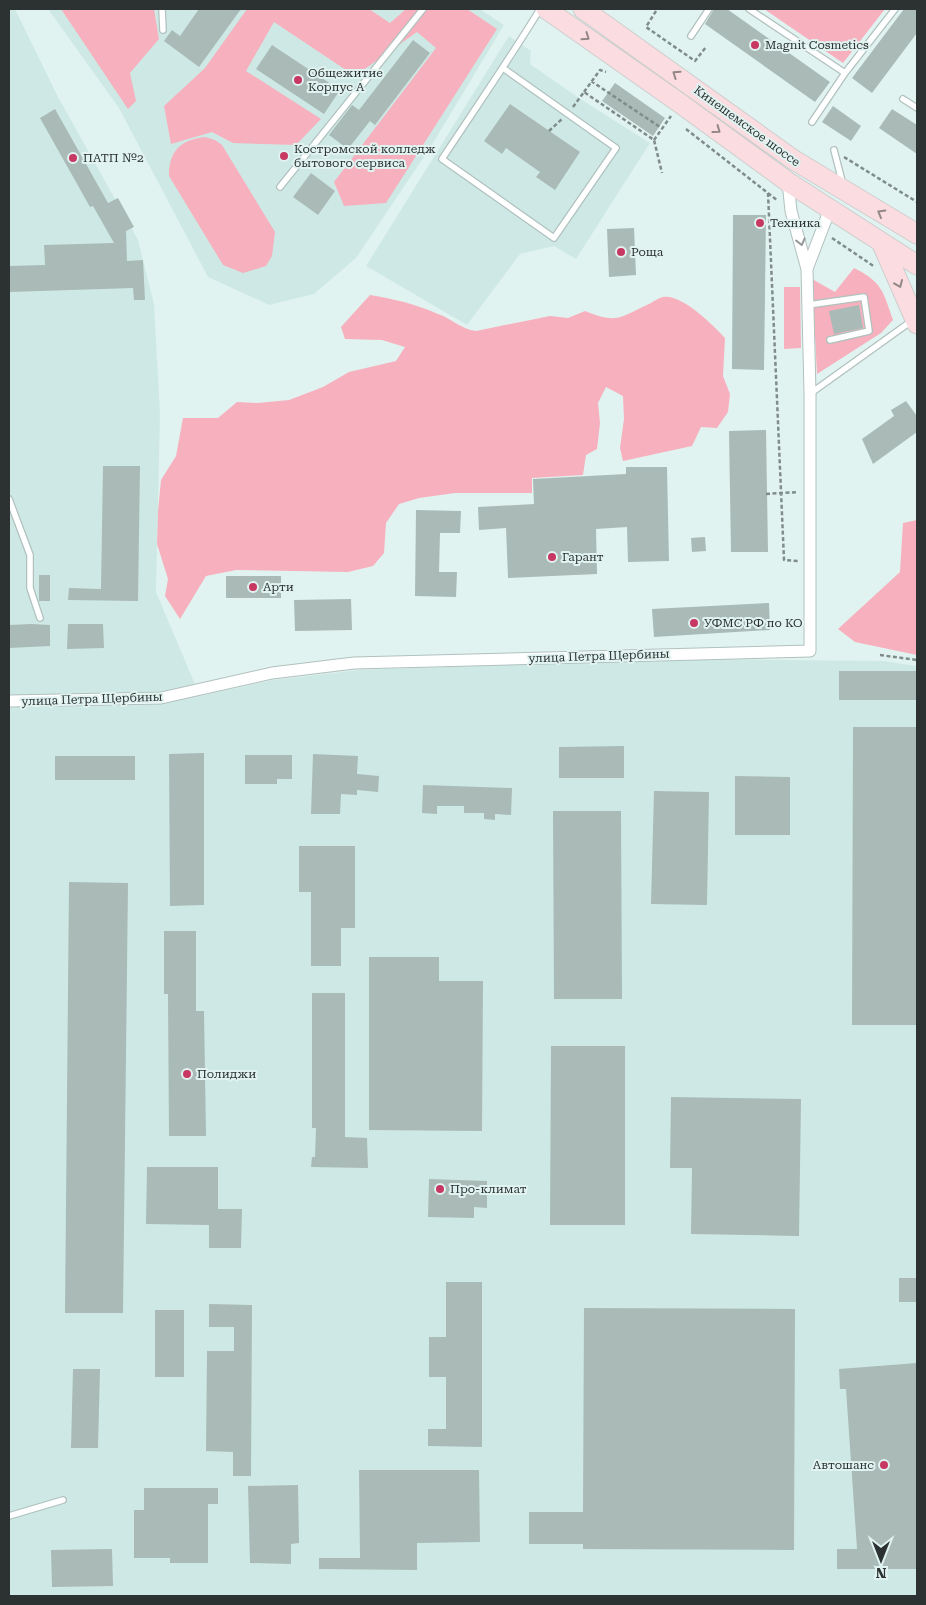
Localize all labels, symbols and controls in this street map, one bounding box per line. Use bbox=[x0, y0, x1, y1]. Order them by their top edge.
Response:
one-way arrow bbox=[580, 31, 590, 40]
place label: Magnit Cosmetics bbox=[765, 38, 869, 52]
marker: Magnit Cosmetics bbox=[749, 39, 761, 51]
place label: Общежитие Корпус А bbox=[308, 66, 383, 94]
one-way arrow bbox=[672, 71, 682, 80]
marker: Общежитие Корпус А bbox=[292, 74, 304, 86]
street label: Кинешемское шоссе bbox=[691, 83, 803, 169]
one-way arrow bbox=[711, 124, 721, 133]
place label: Костромской колледж бытового сервиса bbox=[294, 142, 436, 170]
marker: Костромской колледж бытового сервиса bbox=[278, 150, 290, 162]
place label: ПАТП №2 bbox=[83, 151, 144, 165]
marker: ПАТП №2 bbox=[67, 152, 79, 164]
one-way arrow bbox=[877, 209, 886, 219]
place label: Техника bbox=[770, 216, 821, 230]
marker: Техника bbox=[754, 217, 766, 229]
one-way arrow bbox=[795, 238, 805, 246]
place label: Роща bbox=[631, 245, 664, 259]
marker: Роща bbox=[615, 246, 627, 258]
one-way arrow bbox=[892, 279, 903, 288]
place label: Гарант bbox=[562, 550, 604, 564]
marker: Гарант bbox=[546, 551, 558, 563]
place label: Арти bbox=[263, 580, 294, 594]
marker: Арти bbox=[247, 581, 259, 593]
place label: УФМС РФ по КО bbox=[704, 616, 803, 630]
marker: УФМС РФ по КО bbox=[688, 617, 700, 629]
street label: улица Петра Щербины bbox=[528, 647, 670, 665]
street label: улица Петра Щербины bbox=[21, 690, 163, 708]
place label: Полиджи bbox=[197, 1067, 256, 1081]
marker: Полиджи bbox=[181, 1068, 193, 1080]
place label: Про-климат bbox=[450, 1182, 527, 1196]
marker: Про-климат bbox=[434, 1183, 446, 1195]
place label: Автошанс bbox=[813, 1458, 874, 1472]
marker: Автошанс bbox=[878, 1459, 890, 1471]
north arrow bbox=[856, 1535, 906, 1585]
text: N bbox=[875, 1565, 886, 1581]

